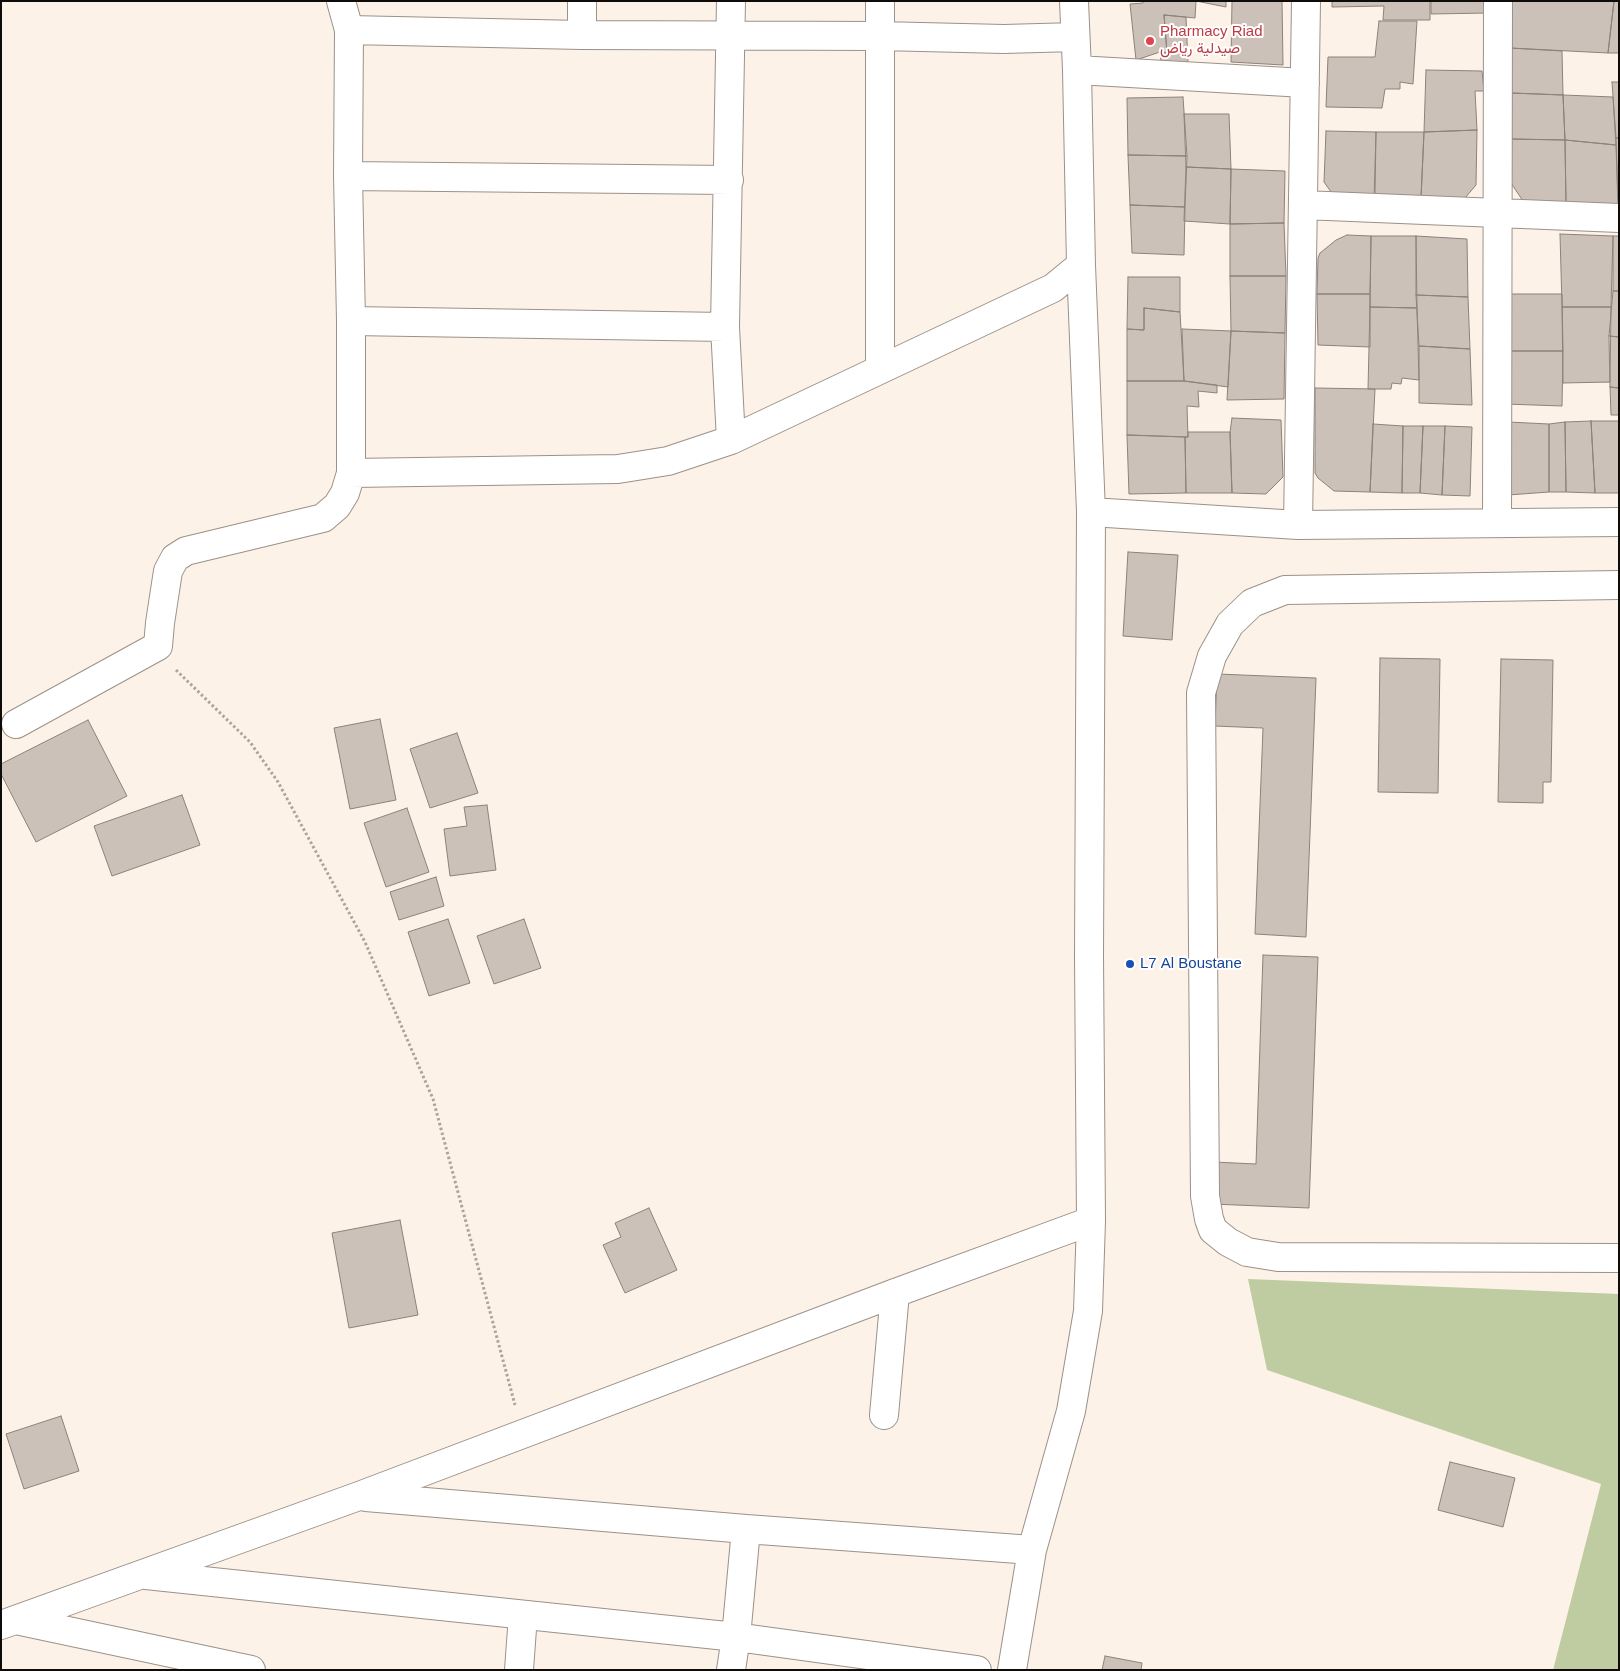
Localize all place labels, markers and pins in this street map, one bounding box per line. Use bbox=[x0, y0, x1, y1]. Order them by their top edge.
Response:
place label: Pharmacy Riad صيدلية رياض bbox=[1160, 23, 1263, 58]
marker: Pharmacy Riad صيدلية رياض bbox=[1144, 35, 1156, 47]
place label: L7 Al Boustane bbox=[1140, 955, 1242, 973]
marker: L7 Al Boustane bbox=[1124, 958, 1136, 970]

